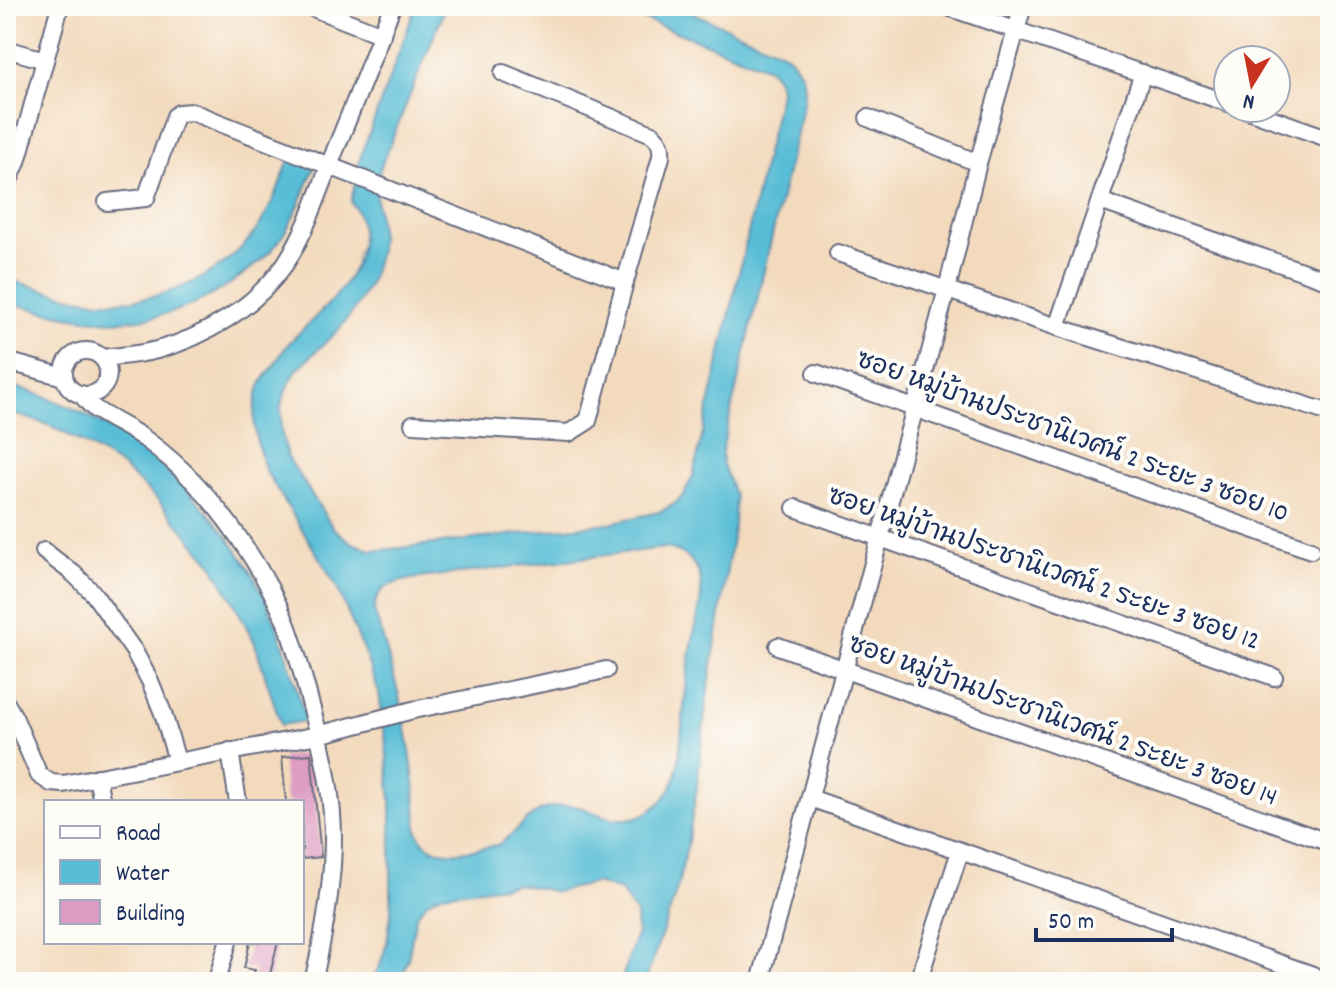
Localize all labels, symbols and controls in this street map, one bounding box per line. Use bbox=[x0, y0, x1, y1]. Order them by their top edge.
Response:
north arrow bbox=[1212, 44, 1292, 124]
text: N bbox=[1241, 84, 1257, 116]
street label: ซอย หมู่บ้านประชานิเวศน์ 2 ระยะ 3 ซอย 10 bbox=[851, 341, 1294, 534]
street label: ซอย หมู่บ้านประชานิเวศน์ 2 ระยะ 3 ซอย 12 bbox=[822, 478, 1264, 662]
street label: ซอย หมู่บ้านประชานิเวศน์ 2 ระยะ 3 ซอย 14 bbox=[842, 626, 1282, 817]
legend bbox=[44, 800, 304, 944]
text: Road bbox=[116, 818, 161, 852]
text: Water bbox=[116, 858, 169, 892]
scale bar bbox=[1036, 892, 1172, 942]
text: Building bbox=[116, 898, 185, 932]
text: 50 m bbox=[1048, 906, 1094, 940]

